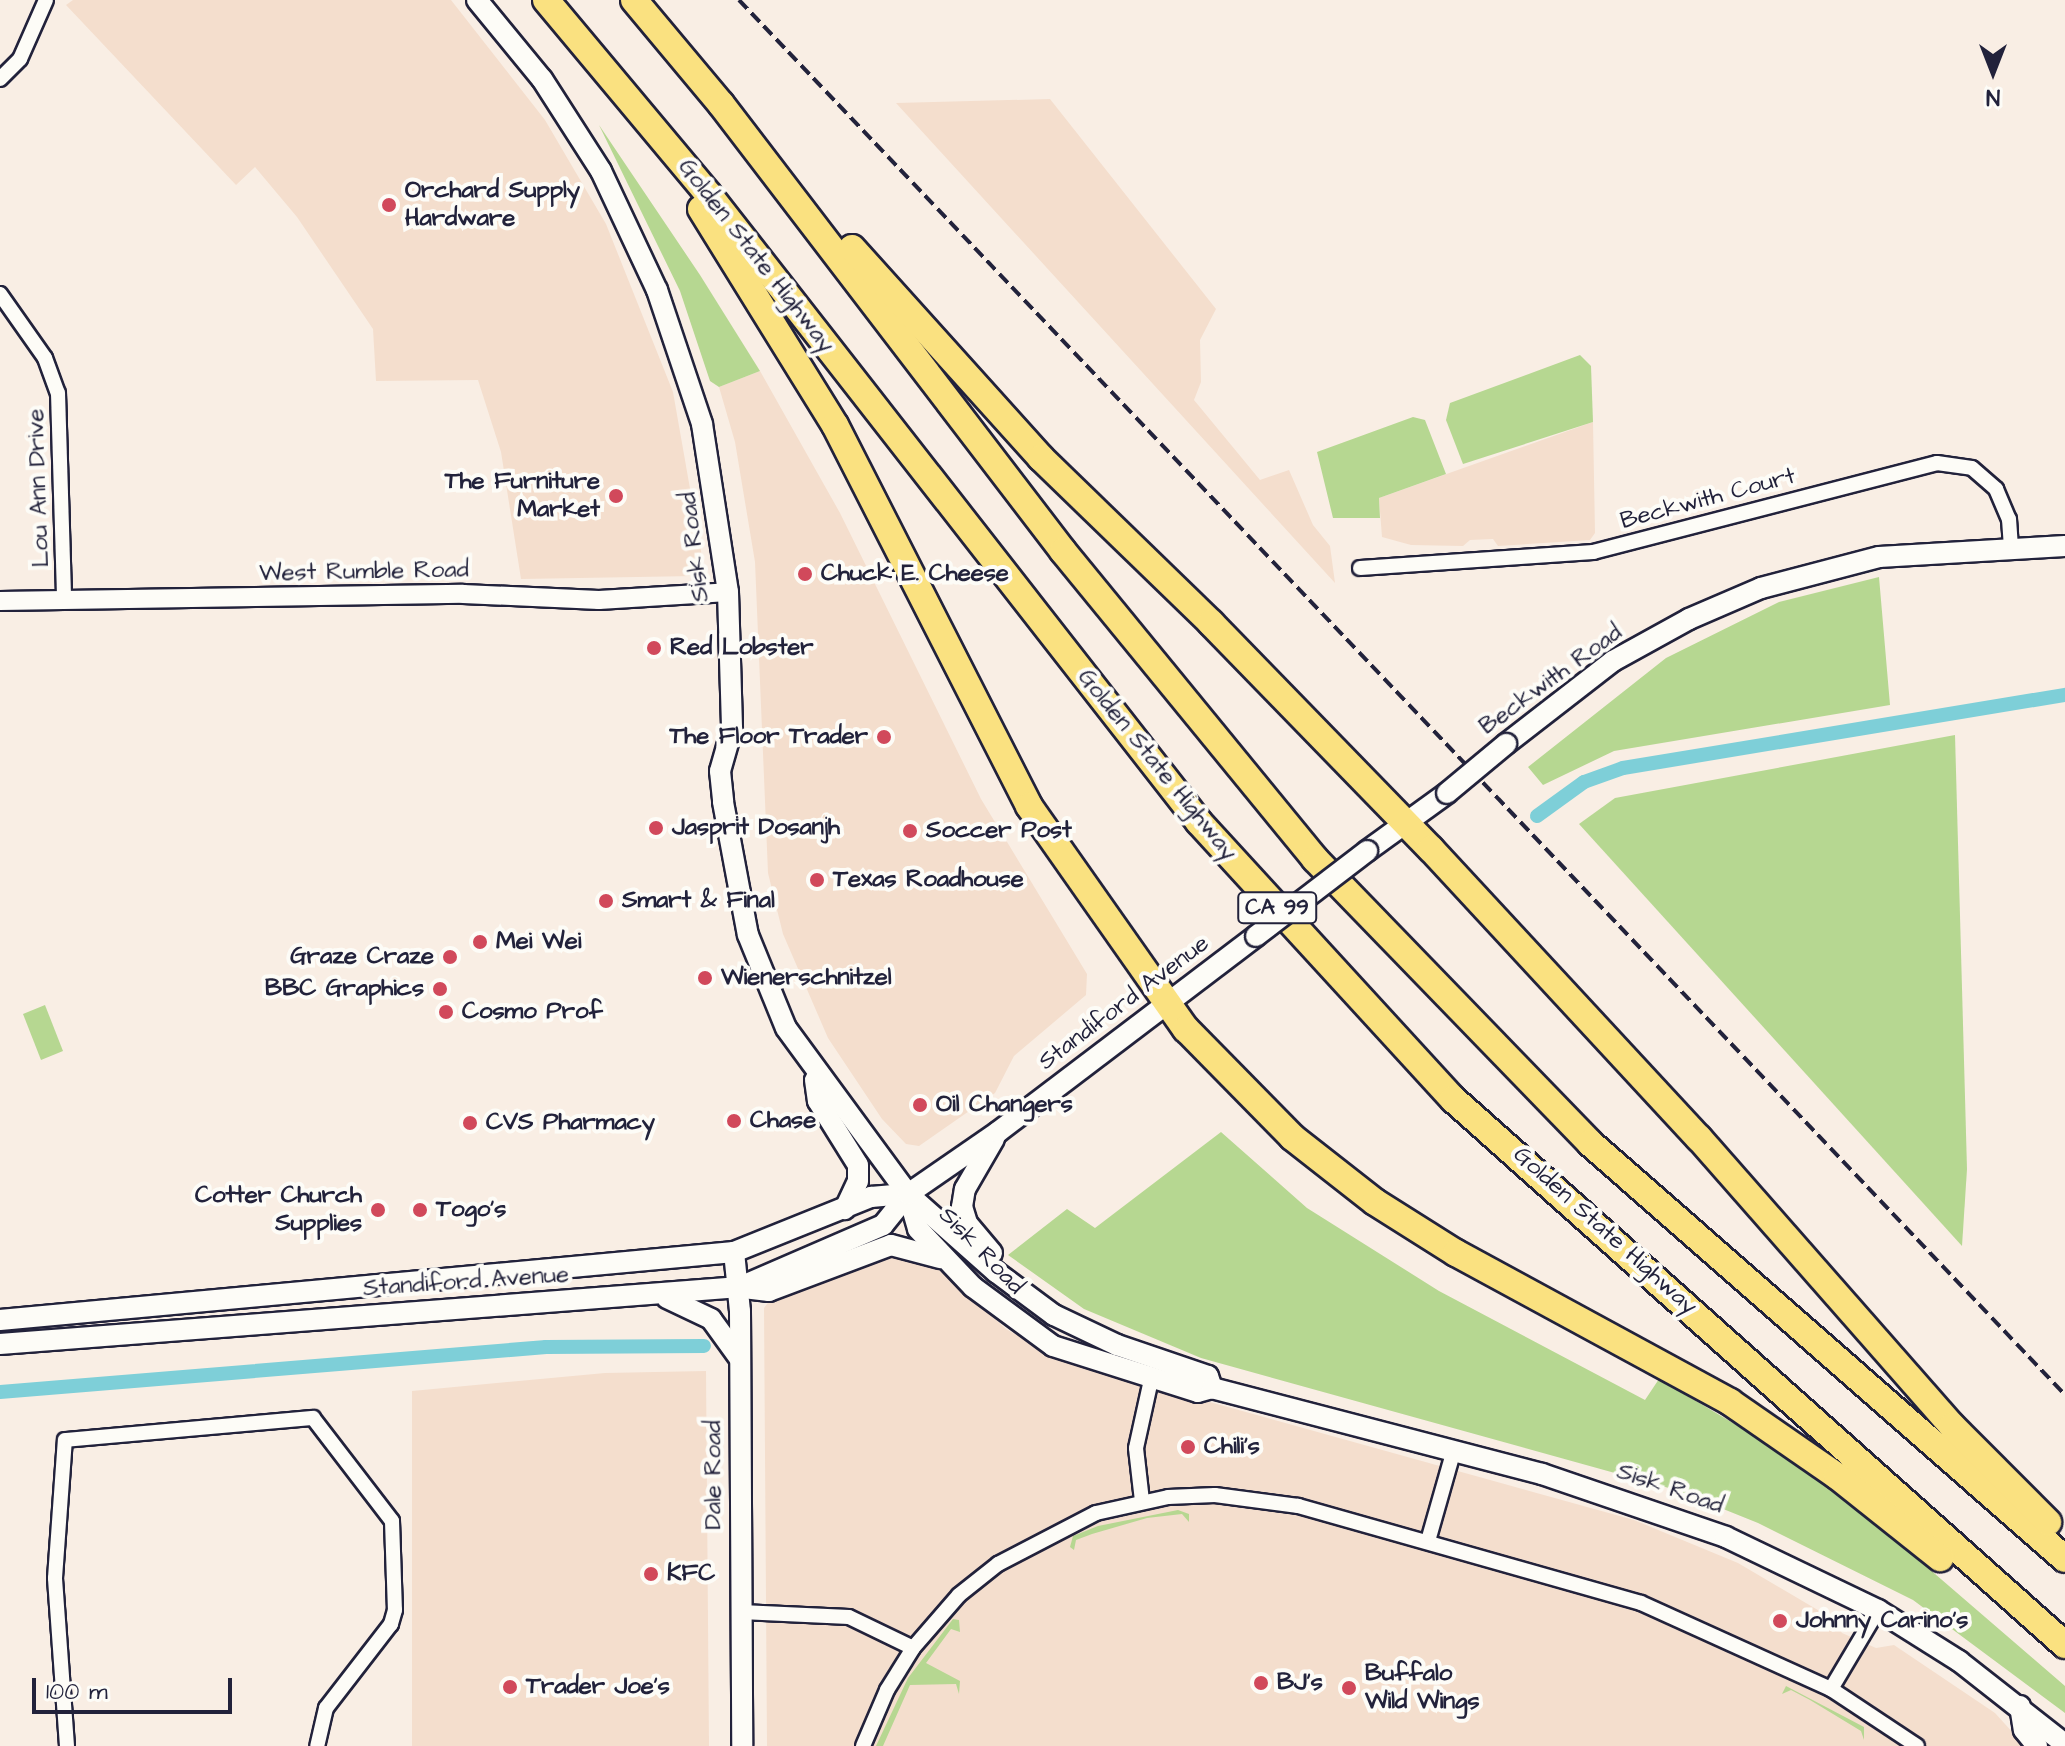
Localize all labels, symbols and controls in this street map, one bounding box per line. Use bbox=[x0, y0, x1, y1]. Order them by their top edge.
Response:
north arrow bbox=[1953, 32, 2033, 112]
text: N bbox=[1986, 81, 2000, 112]
street label: Golden State Highway bbox=[672, 154, 840, 358]
place label: Orchard Supply Hardware bbox=[405, 177, 580, 233]
marker: Orchard Supply Hardware bbox=[380, 196, 398, 214]
street label: Lou Ann Drive bbox=[22, 408, 56, 568]
street label: Beckwith Court bbox=[1617, 462, 1799, 536]
place label: The Furniture Market bbox=[445, 468, 600, 524]
marker: The Furniture Market bbox=[607, 487, 625, 505]
street label: Sisk Road bbox=[674, 490, 716, 604]
street label: West Rumble Road bbox=[259, 556, 469, 588]
place label: Chuck E. Cheese bbox=[821, 560, 1009, 588]
marker: Chuck E. Cheese bbox=[796, 565, 814, 583]
street label: Beckwith Road bbox=[1474, 619, 1628, 741]
place label: Red Lobster bbox=[670, 634, 814, 662]
marker: Red Lobster bbox=[645, 639, 663, 657]
street label: Golden State Highway bbox=[1071, 664, 1243, 866]
place label: The Floor Trader bbox=[669, 723, 868, 751]
marker: The Floor Trader bbox=[875, 728, 893, 746]
place label: Jasprit Dosanjh bbox=[672, 814, 840, 842]
place label: Soccer Post bbox=[926, 817, 1072, 845]
marker: Jasprit Dosanjh bbox=[647, 819, 665, 837]
marker: Soccer Post bbox=[901, 822, 919, 840]
place label: Texas Roadhouse bbox=[833, 866, 1024, 894]
marker: Texas Roadhouse bbox=[808, 871, 826, 889]
place label: Smart & Final bbox=[622, 887, 775, 915]
road number: CA 99 bbox=[1237, 890, 1317, 926]
marker: Smart & Final bbox=[597, 892, 615, 910]
place label: Mei Wei bbox=[496, 928, 581, 956]
street label: Standiford Avenue bbox=[1033, 929, 1215, 1077]
marker: Mei Wei bbox=[471, 933, 489, 951]
place label: Graze Craze bbox=[290, 943, 434, 971]
marker: Graze Craze bbox=[441, 948, 459, 966]
place label: Wienerschnitzel bbox=[721, 964, 892, 992]
marker: Wienerschnitzel bbox=[696, 969, 714, 987]
place label: BBC Graphics bbox=[265, 975, 424, 1003]
marker: BBC Graphics bbox=[431, 980, 449, 998]
place label: Cosmo Prof bbox=[462, 998, 603, 1026]
marker: Cosmo Prof bbox=[437, 1003, 455, 1021]
place label: Oil Changers bbox=[936, 1091, 1073, 1119]
marker: Oil Changers bbox=[911, 1096, 929, 1114]
place label: Chase bbox=[750, 1107, 816, 1135]
place label: CVS Pharmacy bbox=[486, 1109, 655, 1137]
marker: Chase bbox=[725, 1112, 743, 1130]
marker: CVS Pharmacy bbox=[461, 1114, 479, 1132]
street label: Golden State Highway bbox=[1507, 1141, 1703, 1321]
place label: Cotter Church Supplies bbox=[195, 1182, 362, 1238]
place label: Togo's bbox=[436, 1196, 506, 1224]
marker: Cotter Church Supplies bbox=[369, 1201, 387, 1219]
marker: Togo's bbox=[411, 1201, 429, 1219]
street label: Sisk Road bbox=[932, 1201, 1030, 1301]
street label: Standiford Avenue bbox=[362, 1260, 570, 1304]
street label: Dale Road bbox=[700, 1420, 728, 1530]
place label: Chili's bbox=[1204, 1433, 1260, 1461]
marker: Chili's bbox=[1179, 1438, 1197, 1456]
street label: Sisk Road bbox=[1613, 1457, 1727, 1521]
place label: KFC bbox=[667, 1560, 715, 1588]
marker: KFC bbox=[642, 1565, 660, 1583]
place label: Johnny Carino's bbox=[1796, 1607, 1968, 1635]
marker: Johnny Carino's bbox=[1771, 1612, 1789, 1630]
place label: Buffalo Wild Wings bbox=[1365, 1660, 1480, 1716]
scale bar bbox=[36, 1662, 236, 1712]
place label: BJ's bbox=[1277, 1669, 1323, 1697]
place label: Trader Joe's bbox=[526, 1673, 670, 1701]
marker: BJ's bbox=[1252, 1674, 1270, 1692]
text: 100 m bbox=[46, 1675, 108, 1709]
marker: Trader Joe's bbox=[501, 1678, 519, 1696]
marker: Buffalo Wild Wings bbox=[1340, 1679, 1358, 1697]

